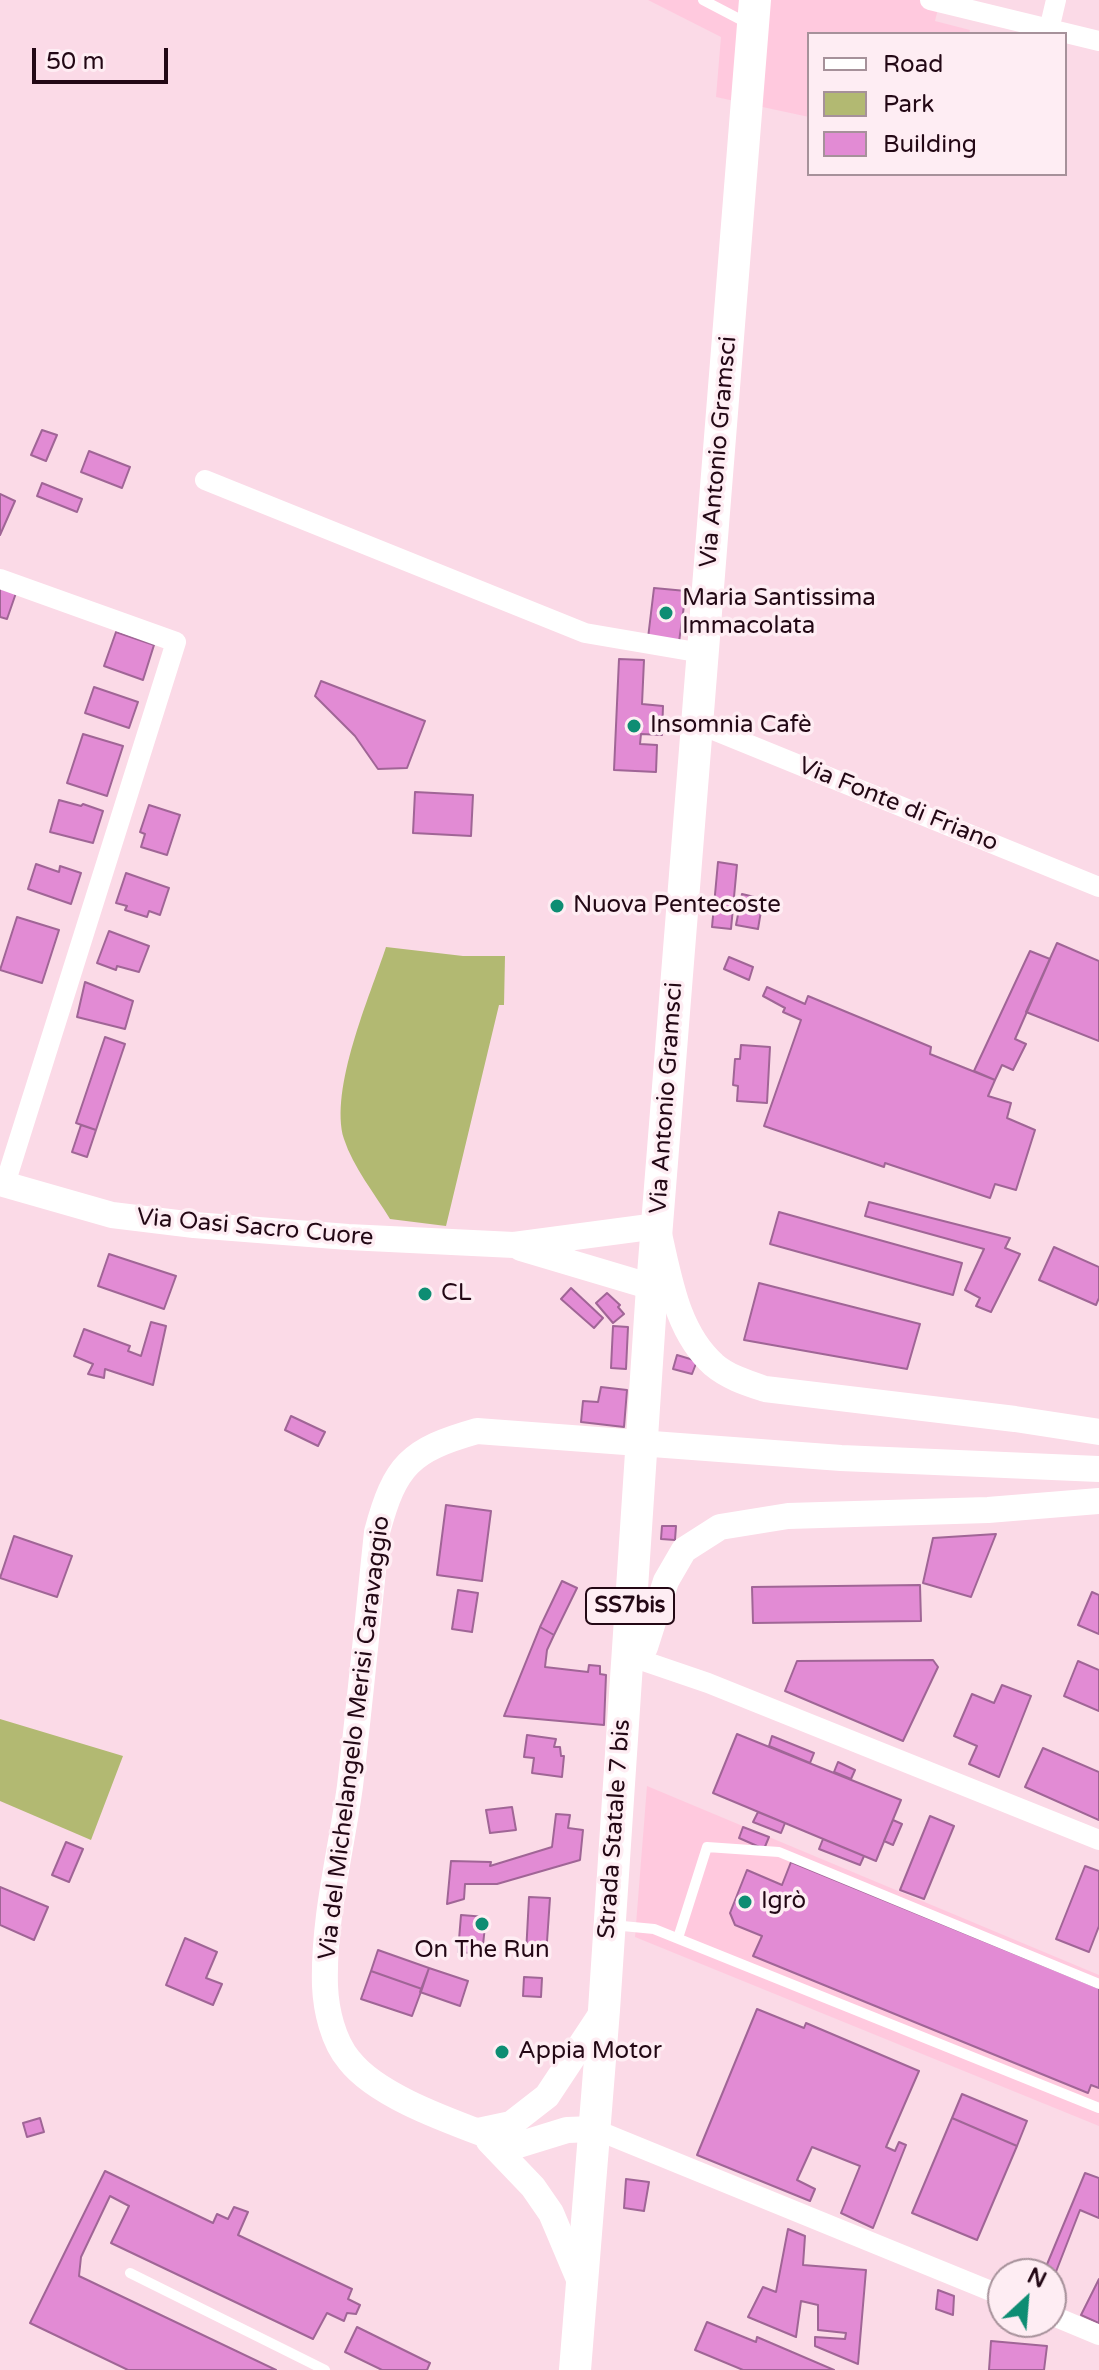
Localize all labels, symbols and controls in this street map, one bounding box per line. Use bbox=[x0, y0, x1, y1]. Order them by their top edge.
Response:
scale bar bbox=[36, 32, 172, 82]
legend bbox=[807, 32, 1067, 176]
text: 50 m bbox=[46, 47, 104, 76]
text: Road bbox=[883, 50, 943, 79]
text: Park bbox=[883, 90, 934, 119]
text: Building bbox=[883, 130, 977, 159]
street label: Via Antonio Gramsci bbox=[695, 335, 743, 569]
place label: Maria Santissima Immacolata bbox=[682, 585, 876, 641]
marker: Maria Santissima Immacolata bbox=[657, 604, 675, 622]
place label: Insomnia Cafè bbox=[650, 712, 812, 740]
marker: Insomnia Cafè bbox=[625, 717, 643, 735]
street label: Via Fonte di Friano bbox=[794, 752, 1002, 858]
place label: Nuova Pentecoste bbox=[573, 892, 781, 920]
marker: Nuova Pentecoste bbox=[548, 897, 566, 915]
street label: Via Antonio Gramsci bbox=[645, 981, 689, 1215]
street label: Via Oasi Sacro Cuore bbox=[136, 1203, 374, 1253]
place label: CL bbox=[441, 1280, 472, 1308]
marker: CL bbox=[416, 1285, 434, 1303]
street label: Via del Michelangelo Merisi Caravaggio bbox=[313, 1514, 397, 1962]
road number: SS7bis bbox=[586, 1588, 674, 1624]
street label: Strada Statale 7 bis bbox=[593, 1718, 637, 1940]
place label: Igrò bbox=[761, 1888, 806, 1916]
marker: Igrò bbox=[736, 1893, 754, 1911]
marker: On The Run bbox=[473, 1915, 491, 1933]
place label: On The Run bbox=[414, 1937, 550, 1965]
place label: Appia Motor bbox=[518, 2038, 662, 2066]
marker: Appia Motor bbox=[493, 2043, 511, 2061]
north arrow bbox=[987, 2258, 1067, 2338]
text: N bbox=[1023, 2263, 1050, 2294]

